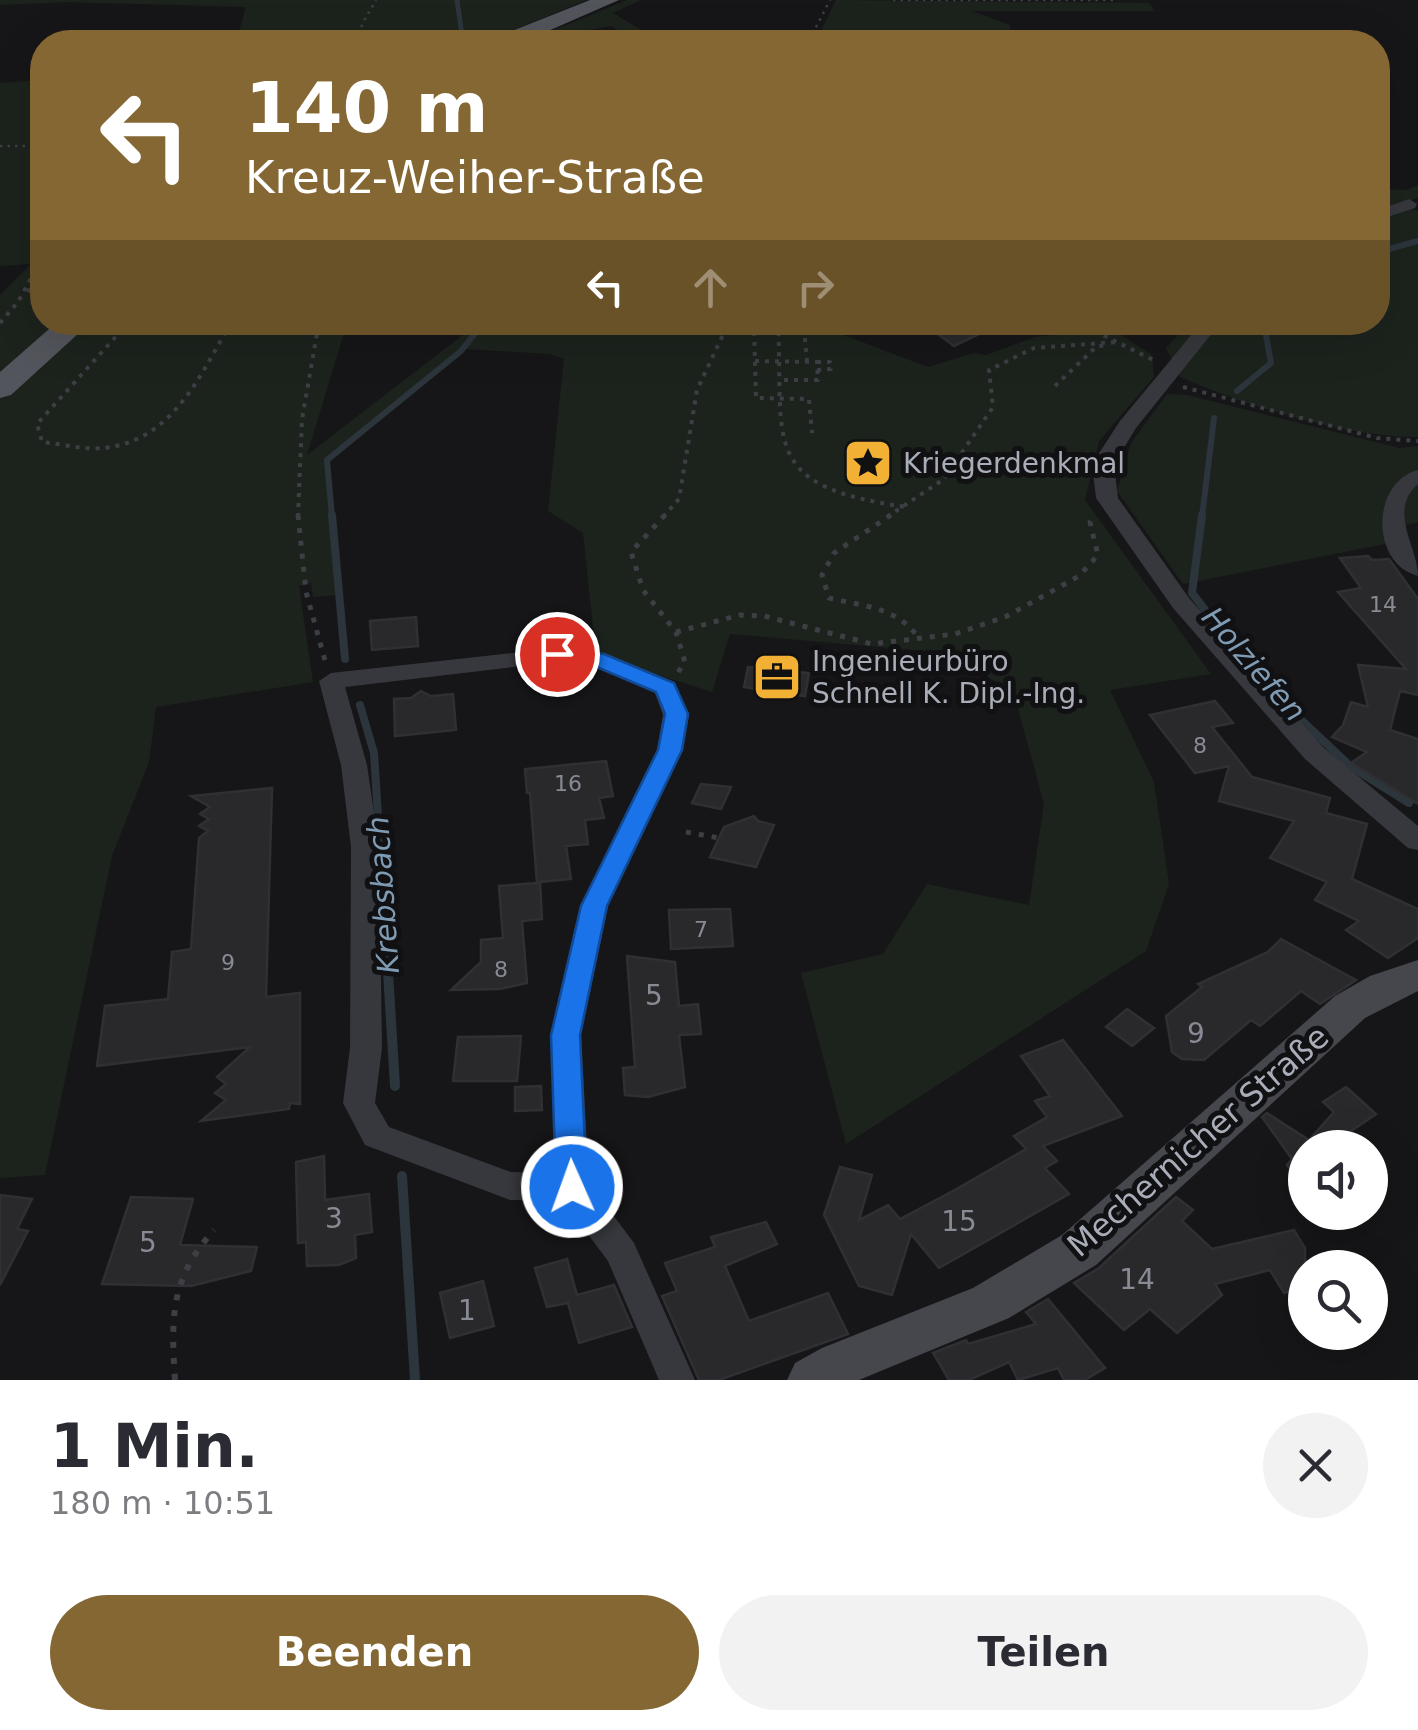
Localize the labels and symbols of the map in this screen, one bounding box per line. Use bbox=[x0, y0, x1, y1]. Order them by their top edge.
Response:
place icon: Kriegerdenkmal bbox=[842, 437, 894, 489]
place label: Kriegerdenkmal bbox=[903, 447, 1125, 480]
house number: 14 bbox=[1369, 592, 1397, 617]
water label: Holziefen bbox=[1195, 600, 1313, 728]
pin bbox=[515, 612, 600, 697]
place label: Ingenieurbüro Schnell K. Dipl.-Ing. bbox=[812, 645, 1085, 710]
office icon: Ingenieurbüro Schnell K. Dipl.-Ing. bbox=[751, 651, 803, 703]
house number: 8 bbox=[1193, 733, 1207, 758]
house number: 16 bbox=[554, 771, 582, 796]
water label: Krebsbach bbox=[360, 815, 406, 975]
house number: 7 bbox=[694, 917, 708, 942]
house number: 9 bbox=[221, 950, 235, 975]
house number: 8 bbox=[494, 957, 508, 982]
house number: 5 bbox=[645, 979, 663, 1012]
street label: Mechernicher Straße bbox=[1060, 1017, 1336, 1265]
house number: 9 bbox=[1187, 1017, 1205, 1050]
position arrow bbox=[520, 1135, 624, 1239]
house number: 3 bbox=[325, 1202, 343, 1235]
house number: 15 bbox=[941, 1205, 977, 1238]
house number: 5 bbox=[139, 1226, 157, 1259]
house number: 14 bbox=[1119, 1263, 1155, 1296]
house number: 1 bbox=[458, 1294, 476, 1327]

